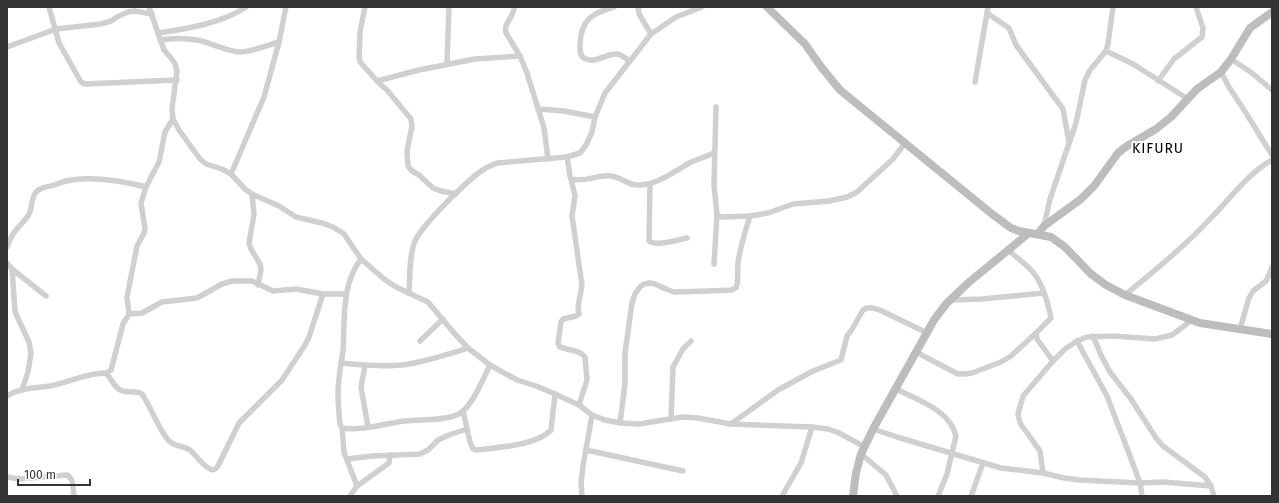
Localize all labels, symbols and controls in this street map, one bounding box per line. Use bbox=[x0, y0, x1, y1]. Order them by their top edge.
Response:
district label: KIFURU bbox=[1132, 140, 1184, 157]
scale bar bbox=[18, 461, 90, 487]
text: 100 m bbox=[24, 468, 56, 482]

